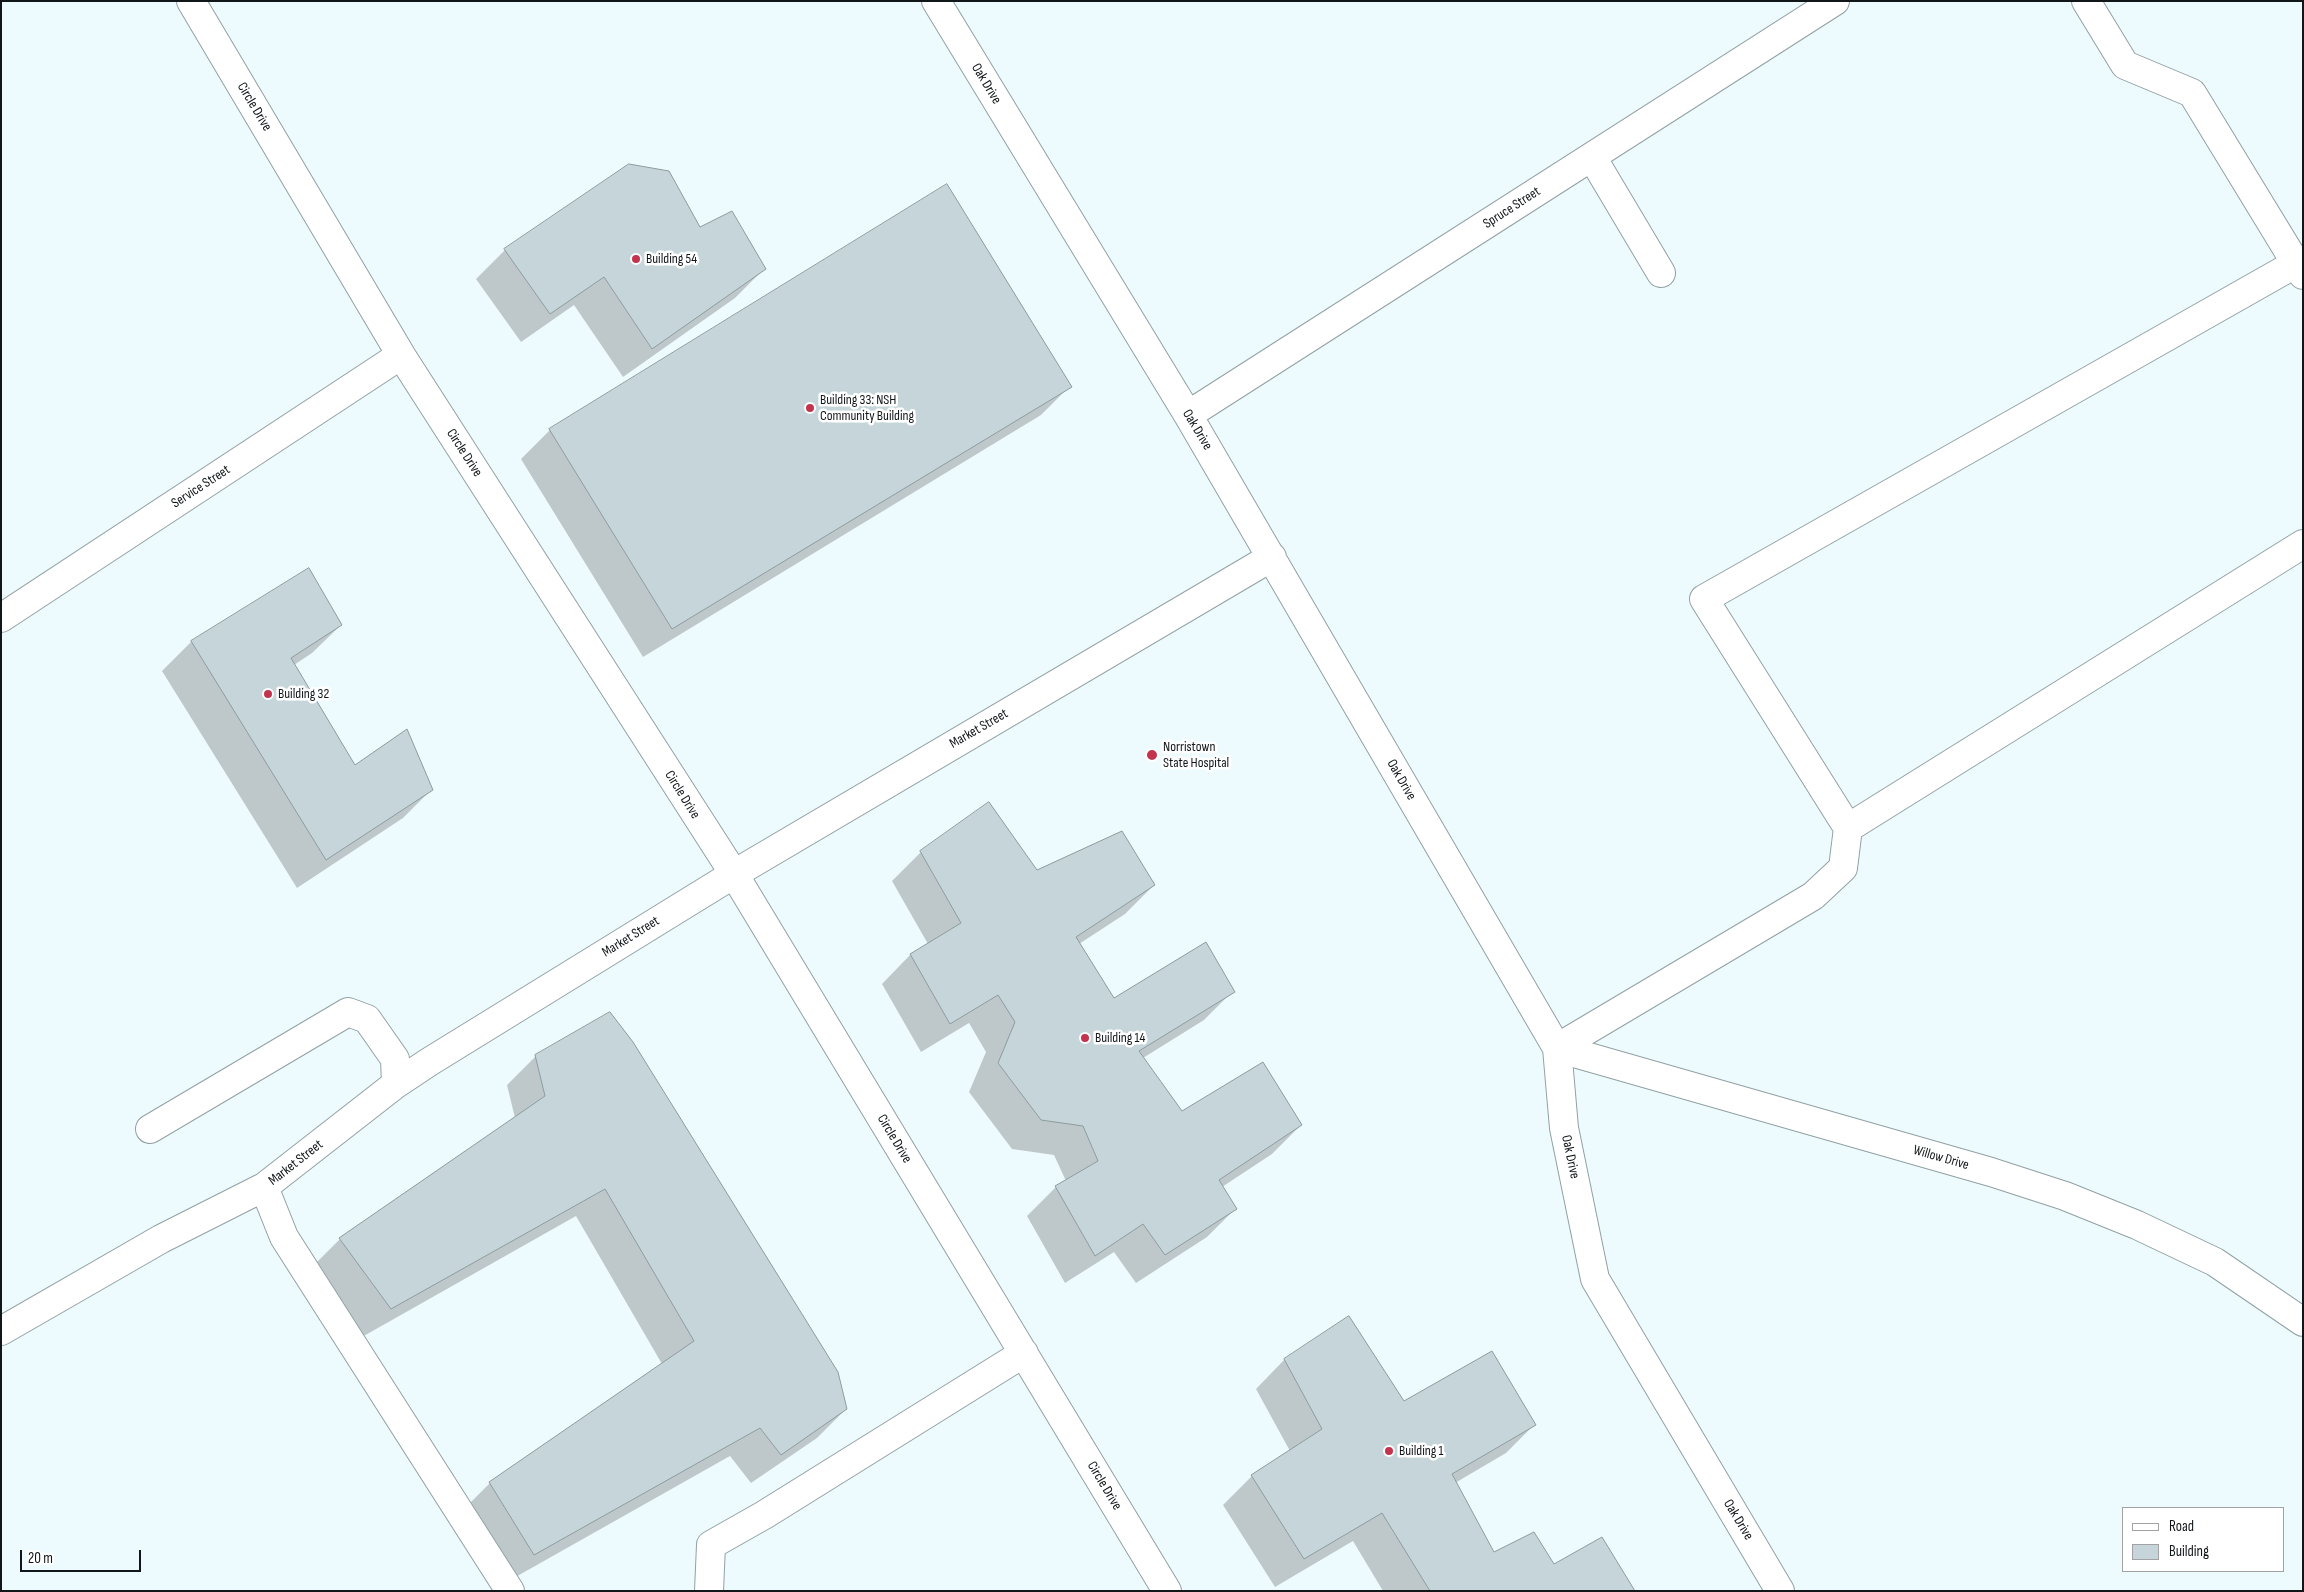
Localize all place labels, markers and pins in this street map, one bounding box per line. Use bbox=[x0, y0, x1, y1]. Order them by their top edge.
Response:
place label: Building 54 bbox=[646, 251, 697, 267]
marker: Building 54 bbox=[630, 253, 642, 265]
place label: Building 33: NSH Community Building bbox=[820, 392, 914, 424]
marker: Building 33: NSH Community Building bbox=[804, 402, 816, 414]
place label: Building 32 bbox=[278, 686, 329, 702]
marker: Building 32 bbox=[262, 688, 274, 700]
place label: Norristown State Hospital bbox=[1163, 739, 1229, 772]
marker: Norristown State Hospital bbox=[1145, 748, 1159, 762]
place label: Building 14 bbox=[1095, 1030, 1145, 1046]
marker: Building 14 bbox=[1079, 1032, 1091, 1044]
place label: Building 1 bbox=[1399, 1443, 1443, 1459]
marker: Building 1 bbox=[1383, 1445, 1395, 1457]

